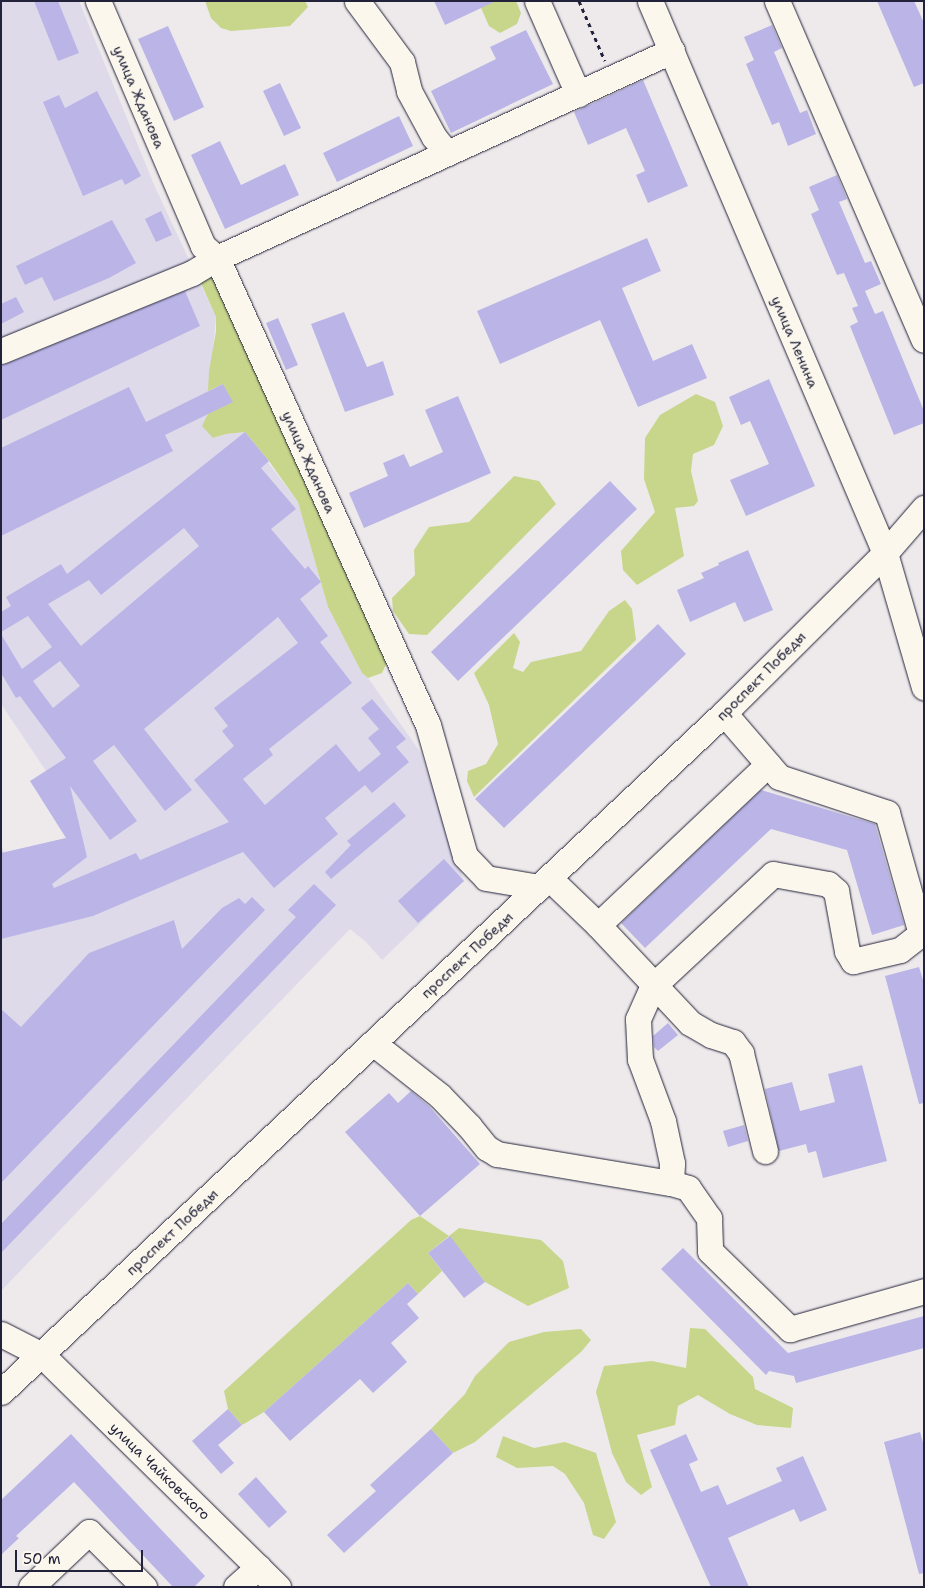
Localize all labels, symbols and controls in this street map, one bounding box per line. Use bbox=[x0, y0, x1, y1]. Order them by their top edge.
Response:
street label: улица Жданова bbox=[110, 43, 168, 151]
street label: улица Ленина bbox=[768, 293, 822, 391]
street label: улица Жданова bbox=[279, 408, 339, 516]
street label: проспект Победы bbox=[713, 628, 809, 724]
street label: проспект Победы bbox=[418, 908, 516, 1002]
street label: проспект Победы bbox=[123, 1185, 221, 1279]
street label: улица Чайковского bbox=[106, 1419, 214, 1523]
scale bar bbox=[18, 1540, 145, 1572]
text: 50 m bbox=[23, 1549, 61, 1569]

